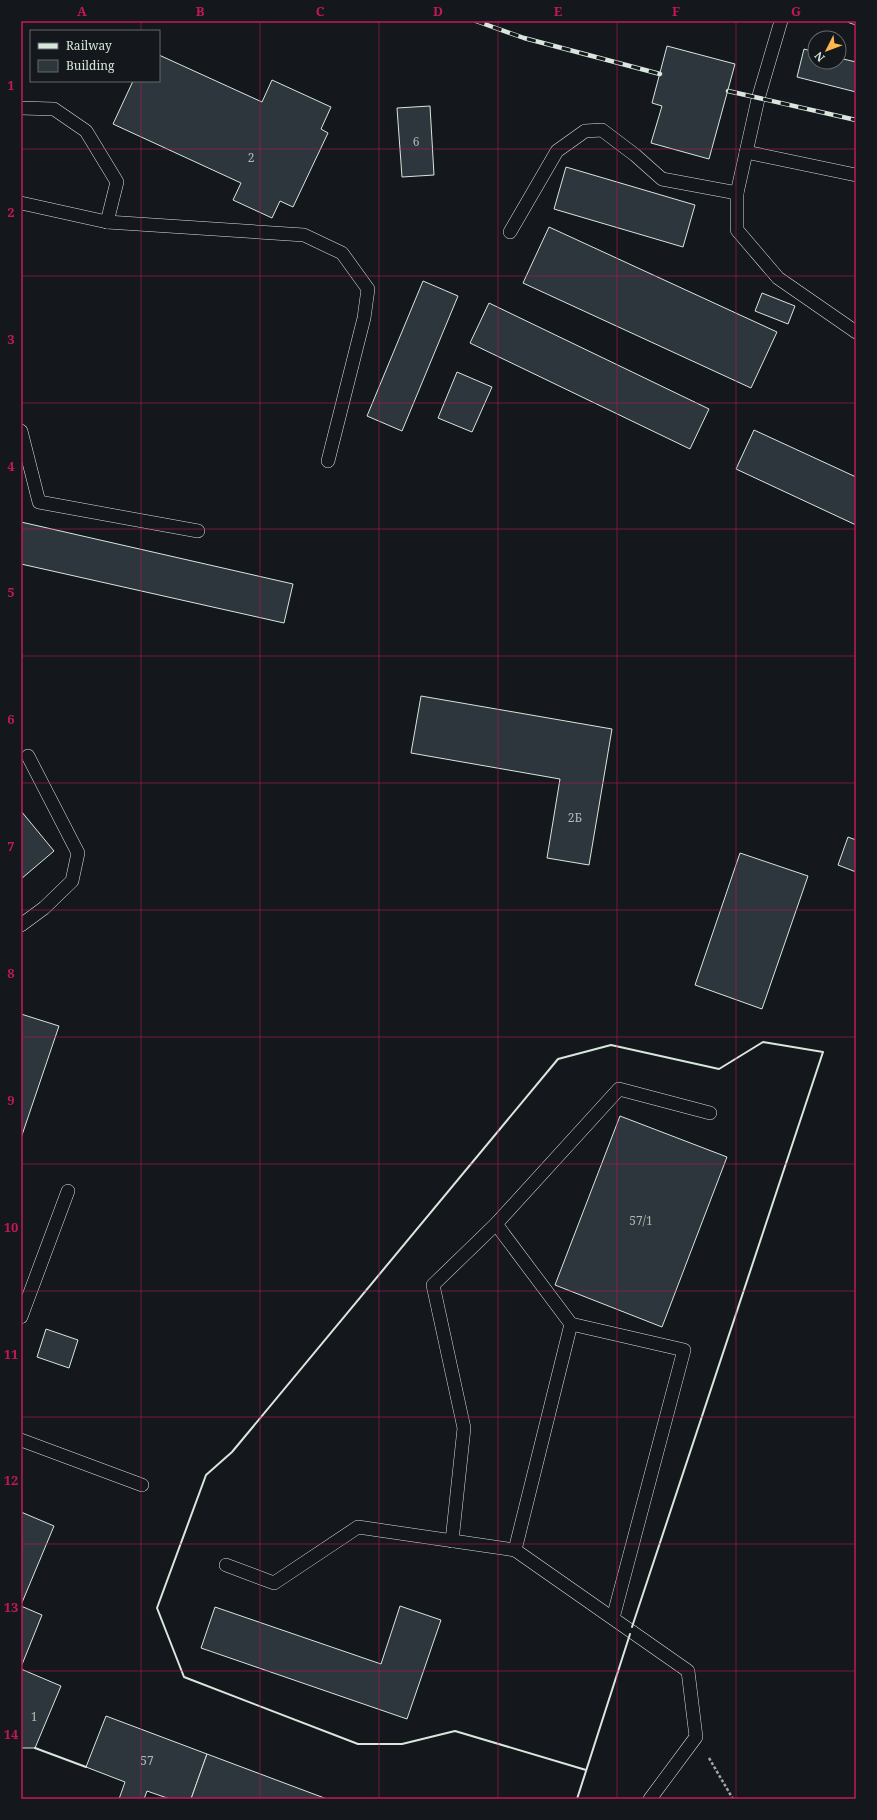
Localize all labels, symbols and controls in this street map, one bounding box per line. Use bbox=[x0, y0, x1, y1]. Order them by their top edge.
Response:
text: A bbox=[77, 2, 87, 20]
text: B bbox=[196, 2, 205, 20]
text: C bbox=[316, 2, 325, 20]
text: D bbox=[433, 2, 443, 20]
text: E bbox=[554, 2, 563, 20]
text: F bbox=[672, 2, 680, 20]
text: G bbox=[791, 2, 801, 20]
legend bbox=[30, 30, 160, 82]
north arrow bbox=[807, 30, 847, 70]
text: Railway bbox=[66, 37, 112, 54]
text: N bbox=[811, 49, 828, 65]
text: Building bbox=[66, 57, 115, 74]
text: 1 bbox=[7, 76, 15, 94]
house number: 6 bbox=[413, 133, 420, 150]
house number: 2 bbox=[248, 149, 254, 166]
text: 2 bbox=[7, 203, 15, 221]
text: 3 bbox=[7, 330, 15, 348]
text: 4 bbox=[7, 457, 15, 475]
text: 5 bbox=[7, 583, 15, 601]
text: 6 bbox=[7, 710, 15, 728]
house number: 2Б bbox=[568, 809, 582, 826]
text: 7 bbox=[7, 837, 15, 855]
text: 8 bbox=[7, 964, 15, 982]
text: 9 bbox=[7, 1091, 15, 1109]
house number: 57/1 bbox=[629, 1212, 653, 1229]
text: 10 bbox=[4, 1218, 18, 1236]
text: 11 bbox=[4, 1345, 18, 1363]
text: 12 bbox=[4, 1471, 18, 1489]
text: 13 bbox=[4, 1598, 18, 1616]
house number: 1 bbox=[31, 1708, 37, 1725]
text: 14 bbox=[4, 1725, 19, 1743]
house number: 57 bbox=[140, 1752, 154, 1769]

